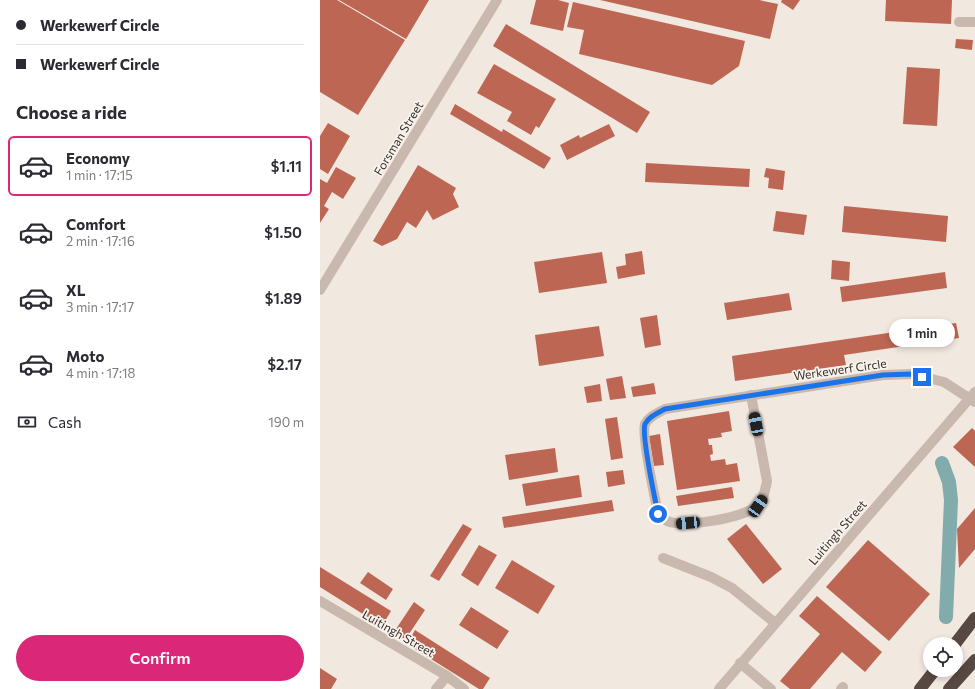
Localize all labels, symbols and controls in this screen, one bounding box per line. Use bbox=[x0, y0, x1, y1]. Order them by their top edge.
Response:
text: Werkewerf Circle bbox=[40, 16, 160, 34]
text: Werkewerf Circle bbox=[40, 55, 160, 73]
street label: Forsman Street bbox=[370, 98, 426, 177]
text: Choose a ride bbox=[16, 101, 127, 123]
icon: car bbox=[18, 148, 54, 184]
text: Economy bbox=[66, 149, 130, 167]
text: $1.11 bbox=[271, 157, 302, 175]
text: 1 min · 17:15 bbox=[66, 167, 133, 183]
icon: car bbox=[18, 214, 54, 250]
text: Comfort bbox=[66, 215, 126, 233]
text: $1.50 bbox=[264, 223, 302, 241]
text: 2 min · 17:16 bbox=[66, 233, 135, 249]
icon: car bbox=[18, 280, 54, 316]
text: XL bbox=[66, 281, 85, 299]
text: $1.89 bbox=[265, 289, 302, 307]
text: 3 min · 17:17 bbox=[66, 299, 134, 315]
callout: 1 min bbox=[889, 319, 955, 347]
text: 1 min bbox=[907, 325, 937, 341]
icon: car bbox=[18, 346, 54, 382]
text: Moto bbox=[66, 347, 105, 365]
text: $2.17 bbox=[267, 355, 302, 373]
street label: Werkewerf Circle bbox=[793, 356, 887, 382]
text: 4 min · 17:18 bbox=[66, 365, 135, 381]
route end bbox=[913, 368, 931, 386]
icon: cash bbox=[16, 411, 38, 433]
car bbox=[748, 411, 764, 437]
text: Cash bbox=[48, 413, 82, 431]
text: 190 m bbox=[268, 414, 304, 430]
car bbox=[746, 493, 770, 519]
street label: Luitingh Street bbox=[805, 497, 869, 567]
route start bbox=[649, 505, 667, 523]
car bbox=[676, 516, 700, 530]
street label: Luitingh Street bbox=[360, 607, 438, 659]
button: Confirm bbox=[16, 635, 304, 681]
map controls bbox=[923, 637, 963, 677]
button: locate bbox=[923, 637, 963, 677]

